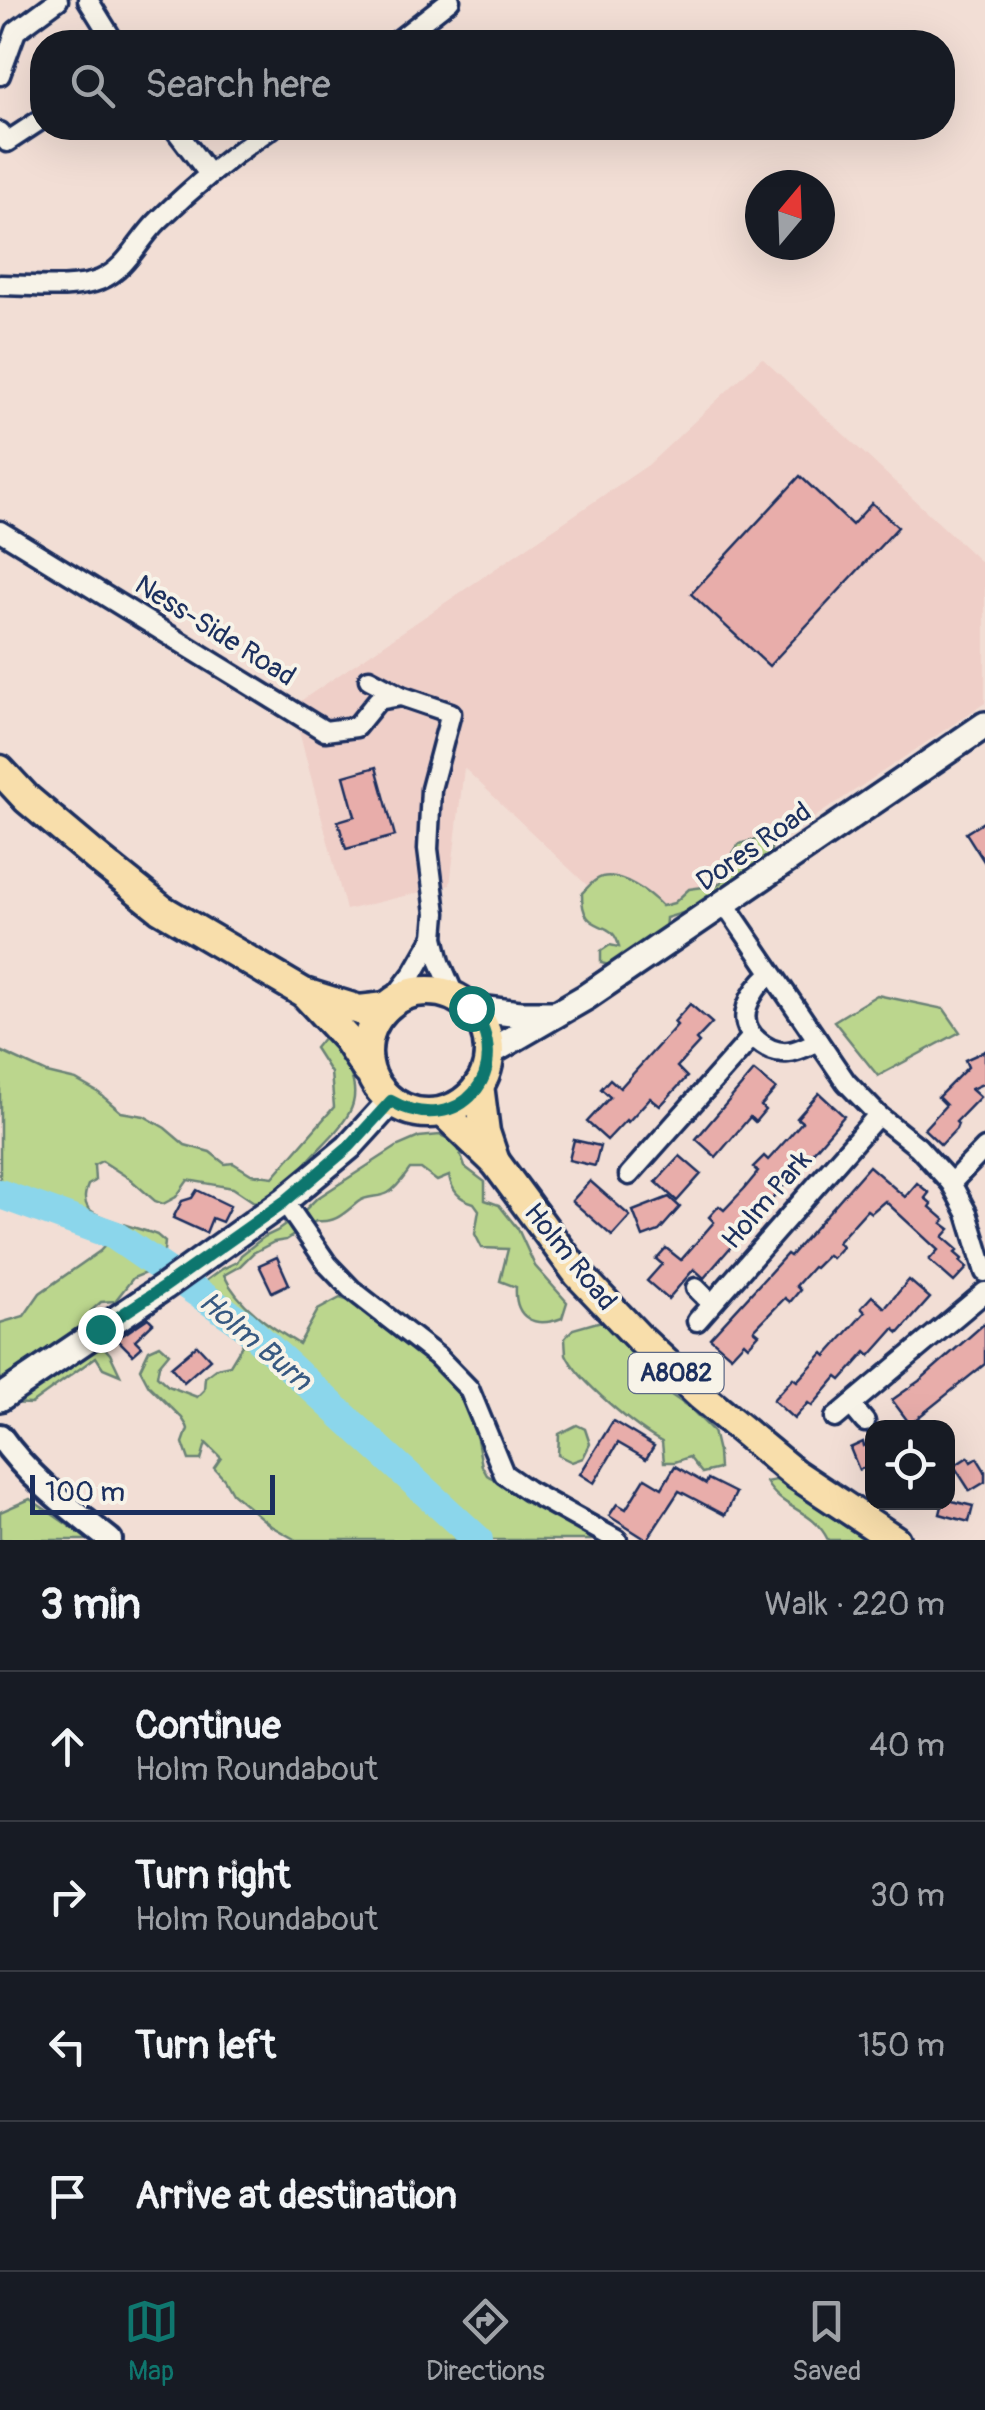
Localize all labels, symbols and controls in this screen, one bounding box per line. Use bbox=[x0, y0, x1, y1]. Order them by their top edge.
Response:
search box bbox=[30, 30, 955, 140]
icon: search bbox=[65, 58, 120, 113]
text: Search here bbox=[145, 61, 331, 109]
north arrow bbox=[745, 170, 835, 260]
street label: Ness-Side Road bbox=[128, 568, 302, 694]
street label: Dores Road bbox=[690, 795, 818, 899]
route start bbox=[449, 986, 495, 1032]
street label: Holm Park bbox=[715, 1143, 820, 1257]
street label: Holm Road bbox=[516, 1196, 624, 1318]
water label: Holm Burn bbox=[191, 1283, 320, 1400]
route end bbox=[78, 1307, 124, 1353]
road number: A8082 bbox=[628, 1353, 724, 1393]
map controls bbox=[865, 1420, 955, 1510]
button: locate bbox=[865, 1420, 955, 1510]
scale bar bbox=[30, 1470, 275, 1514]
text: 100 m bbox=[45, 1475, 125, 1510]
text: 3 min bbox=[40, 1579, 141, 1631]
text: Walk · 220 m bbox=[765, 1585, 945, 1625]
text: Continue bbox=[135, 1702, 281, 1750]
icon: ahead bbox=[40, 1719, 95, 1774]
text: 40 m bbox=[869, 1726, 945, 1766]
text: Holm Roundabout bbox=[135, 1750, 378, 1790]
text: Turn right bbox=[135, 1852, 290, 1900]
icon: right bbox=[40, 1869, 95, 1924]
text: 30 m bbox=[870, 1876, 945, 1916]
text: Holm Roundabout bbox=[135, 1900, 378, 1940]
icon: left bbox=[40, 2019, 95, 2074]
text: Turn left bbox=[135, 2022, 276, 2070]
text: 150 m bbox=[858, 2026, 945, 2066]
icon: arrive bbox=[40, 2169, 95, 2224]
text: Arrive at destination bbox=[135, 2172, 457, 2220]
tab: Map bbox=[124, 2294, 179, 2389]
tab: Directions bbox=[426, 2294, 545, 2389]
tab: Saved bbox=[792, 2294, 861, 2389]

